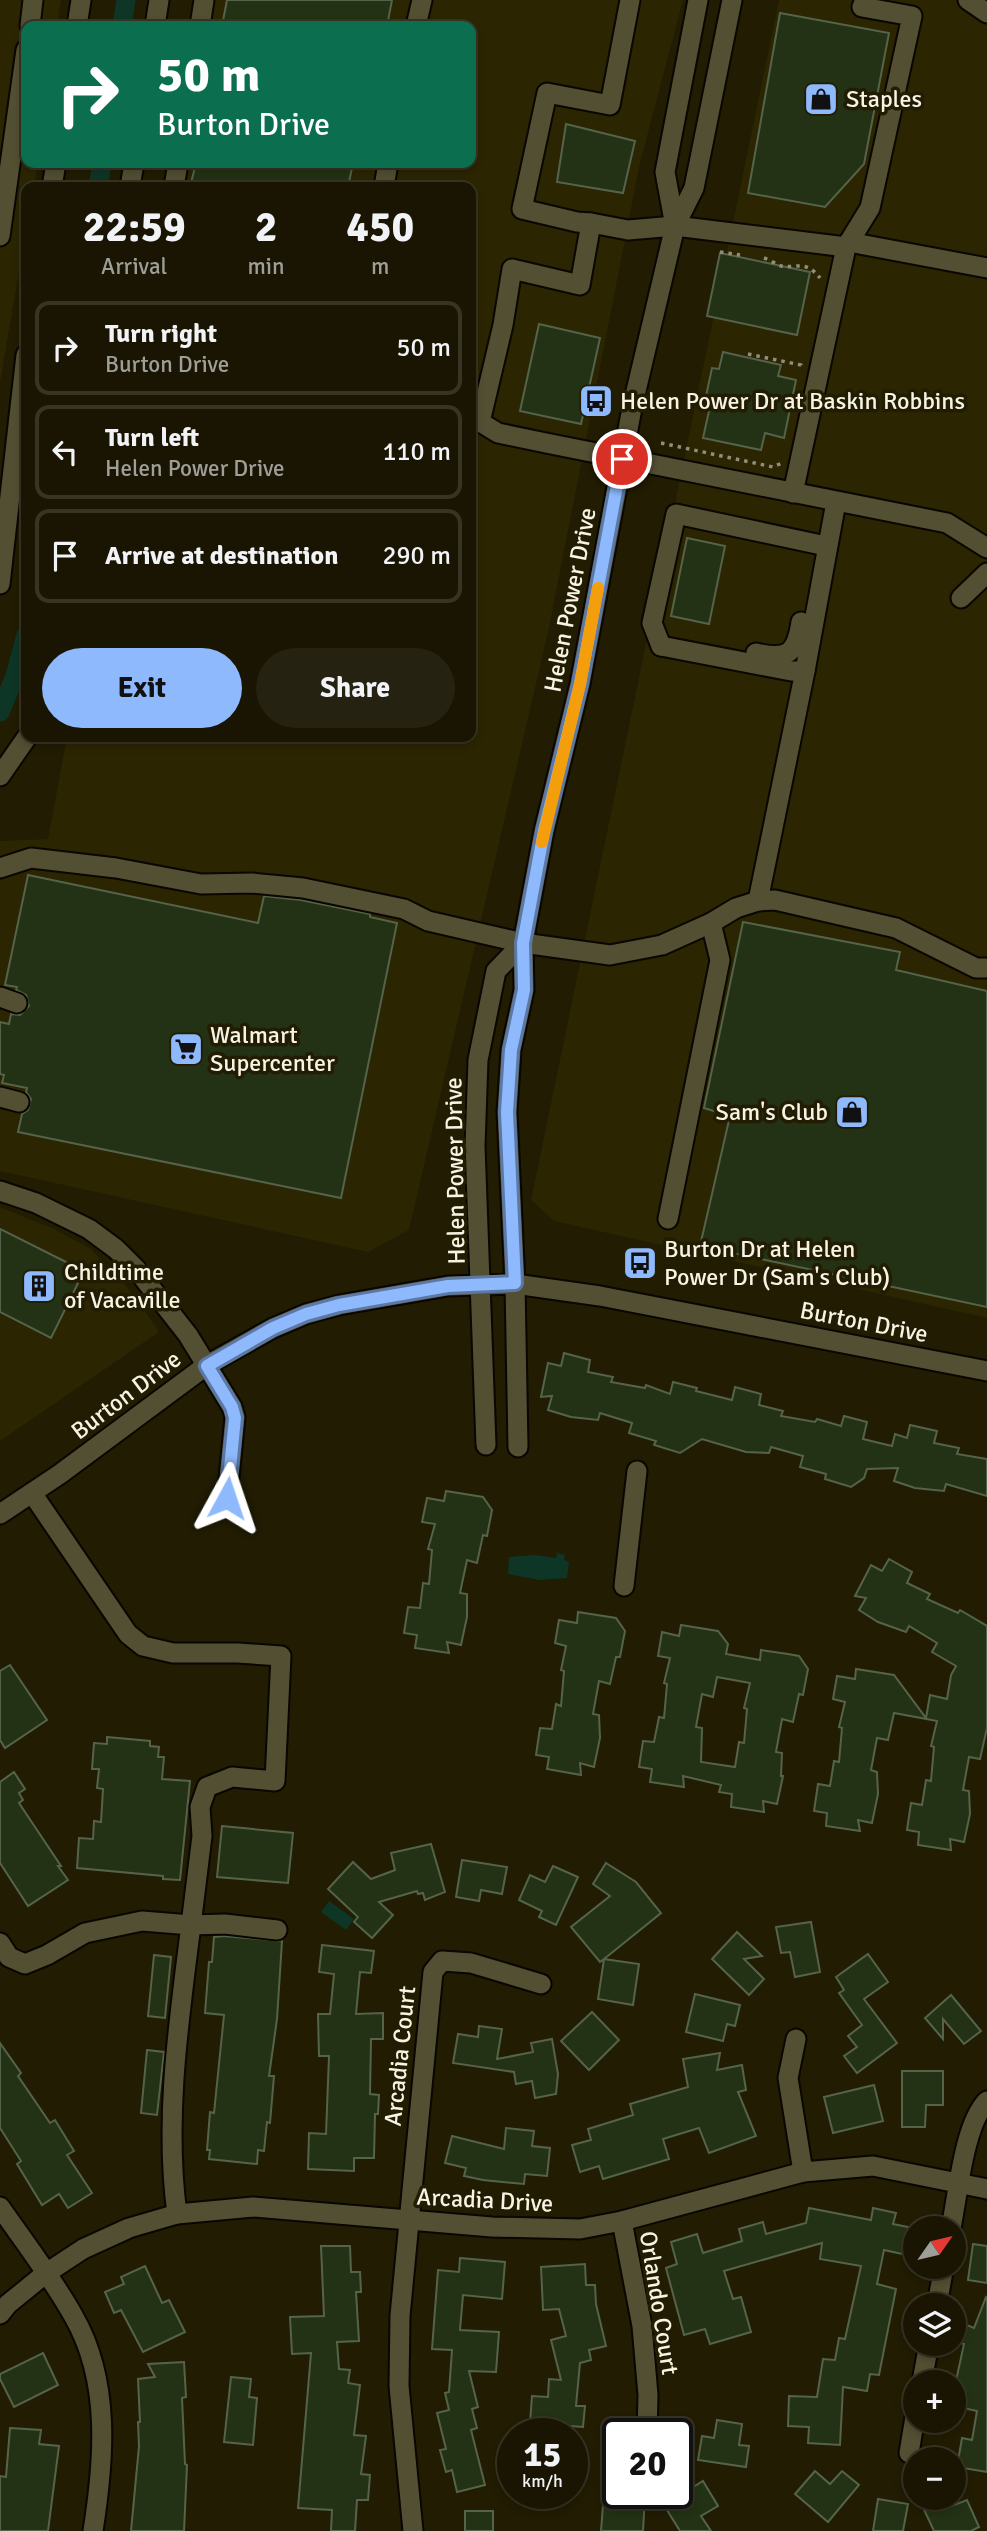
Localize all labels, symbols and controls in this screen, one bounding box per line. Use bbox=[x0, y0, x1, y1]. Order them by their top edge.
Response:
text: 50 m bbox=[157, 45, 260, 105]
icon: right bbox=[42, 49, 133, 140]
shop icon: Staples bbox=[802, 80, 840, 118]
place label: Staples bbox=[846, 84, 922, 114]
text: Burton Drive bbox=[157, 105, 330, 144]
text: 22:59 bbox=[83, 202, 186, 253]
text: 2 bbox=[255, 202, 277, 253]
text: 450 bbox=[346, 202, 414, 253]
text: Arrival bbox=[101, 252, 167, 281]
text: min bbox=[247, 252, 285, 281]
text: m bbox=[371, 252, 389, 281]
text: Turn right bbox=[105, 318, 217, 350]
icon: right bbox=[46, 329, 84, 367]
text: 50 m bbox=[396, 332, 451, 364]
text: Burton Drive bbox=[105, 350, 229, 379]
bus stop icon: Helen Power Dr at Baskin Robbins bbox=[577, 382, 615, 420]
place label: Helen Power Dr at Baskin Robbins bbox=[620, 386, 965, 416]
text: Turn left bbox=[105, 422, 199, 454]
pin bbox=[592, 429, 652, 489]
icon: left bbox=[46, 433, 84, 471]
text: 110 m bbox=[382, 436, 451, 468]
icon: arrive bbox=[603, 440, 641, 478]
text: Helen Power Drive bbox=[105, 454, 285, 483]
street label: Helen Power Drive bbox=[537, 505, 603, 695]
icon: arrive bbox=[46, 537, 84, 575]
text: Arrive at destination bbox=[105, 540, 338, 572]
text: 290 m bbox=[382, 540, 451, 572]
button: Exit bbox=[42, 648, 242, 728]
button: Share bbox=[256, 648, 455, 728]
place label: Walmart Supercenter bbox=[210, 1020, 335, 1078]
supermarket icon: Walmart Supercenter bbox=[167, 1030, 205, 1068]
street label: Helen Power Drive bbox=[438, 1077, 472, 1265]
shop icon: Sam's Club bbox=[833, 1093, 871, 1131]
place label: Sam's Club bbox=[716, 1097, 828, 1127]
place label: Burton Dr at Helen Power Dr (Sam's Club) bbox=[664, 1234, 890, 1292]
bus stop icon: Burton Dr at Helen Power Dr (Sam's Club) bbox=[621, 1244, 659, 1282]
place label: Childtime of Vacaville bbox=[64, 1257, 180, 1315]
building icon: Childtime of Vacaville bbox=[20, 1267, 58, 1305]
street label: Burton Drive bbox=[797, 1295, 931, 1349]
street label: Burton Drive bbox=[65, 1344, 187, 1446]
position arrow bbox=[190, 1461, 264, 1535]
street label: Arcadia Court bbox=[378, 1984, 422, 2128]
street label: Arcadia Drive bbox=[416, 2181, 554, 2219]
north arrow bbox=[903, 2216, 966, 2278]
map controls bbox=[903, 2216, 966, 2510]
street label: Orlando Court bbox=[633, 2229, 685, 2377]
button: layers bbox=[903, 2293, 966, 2356]
button: + bbox=[903, 2370, 966, 2433]
speed limit sign: 20 bbox=[602, 2418, 693, 2509]
text: 15 bbox=[524, 2433, 561, 2476]
button: − bbox=[903, 2447, 966, 2510]
text: km/h bbox=[522, 2470, 563, 2492]

